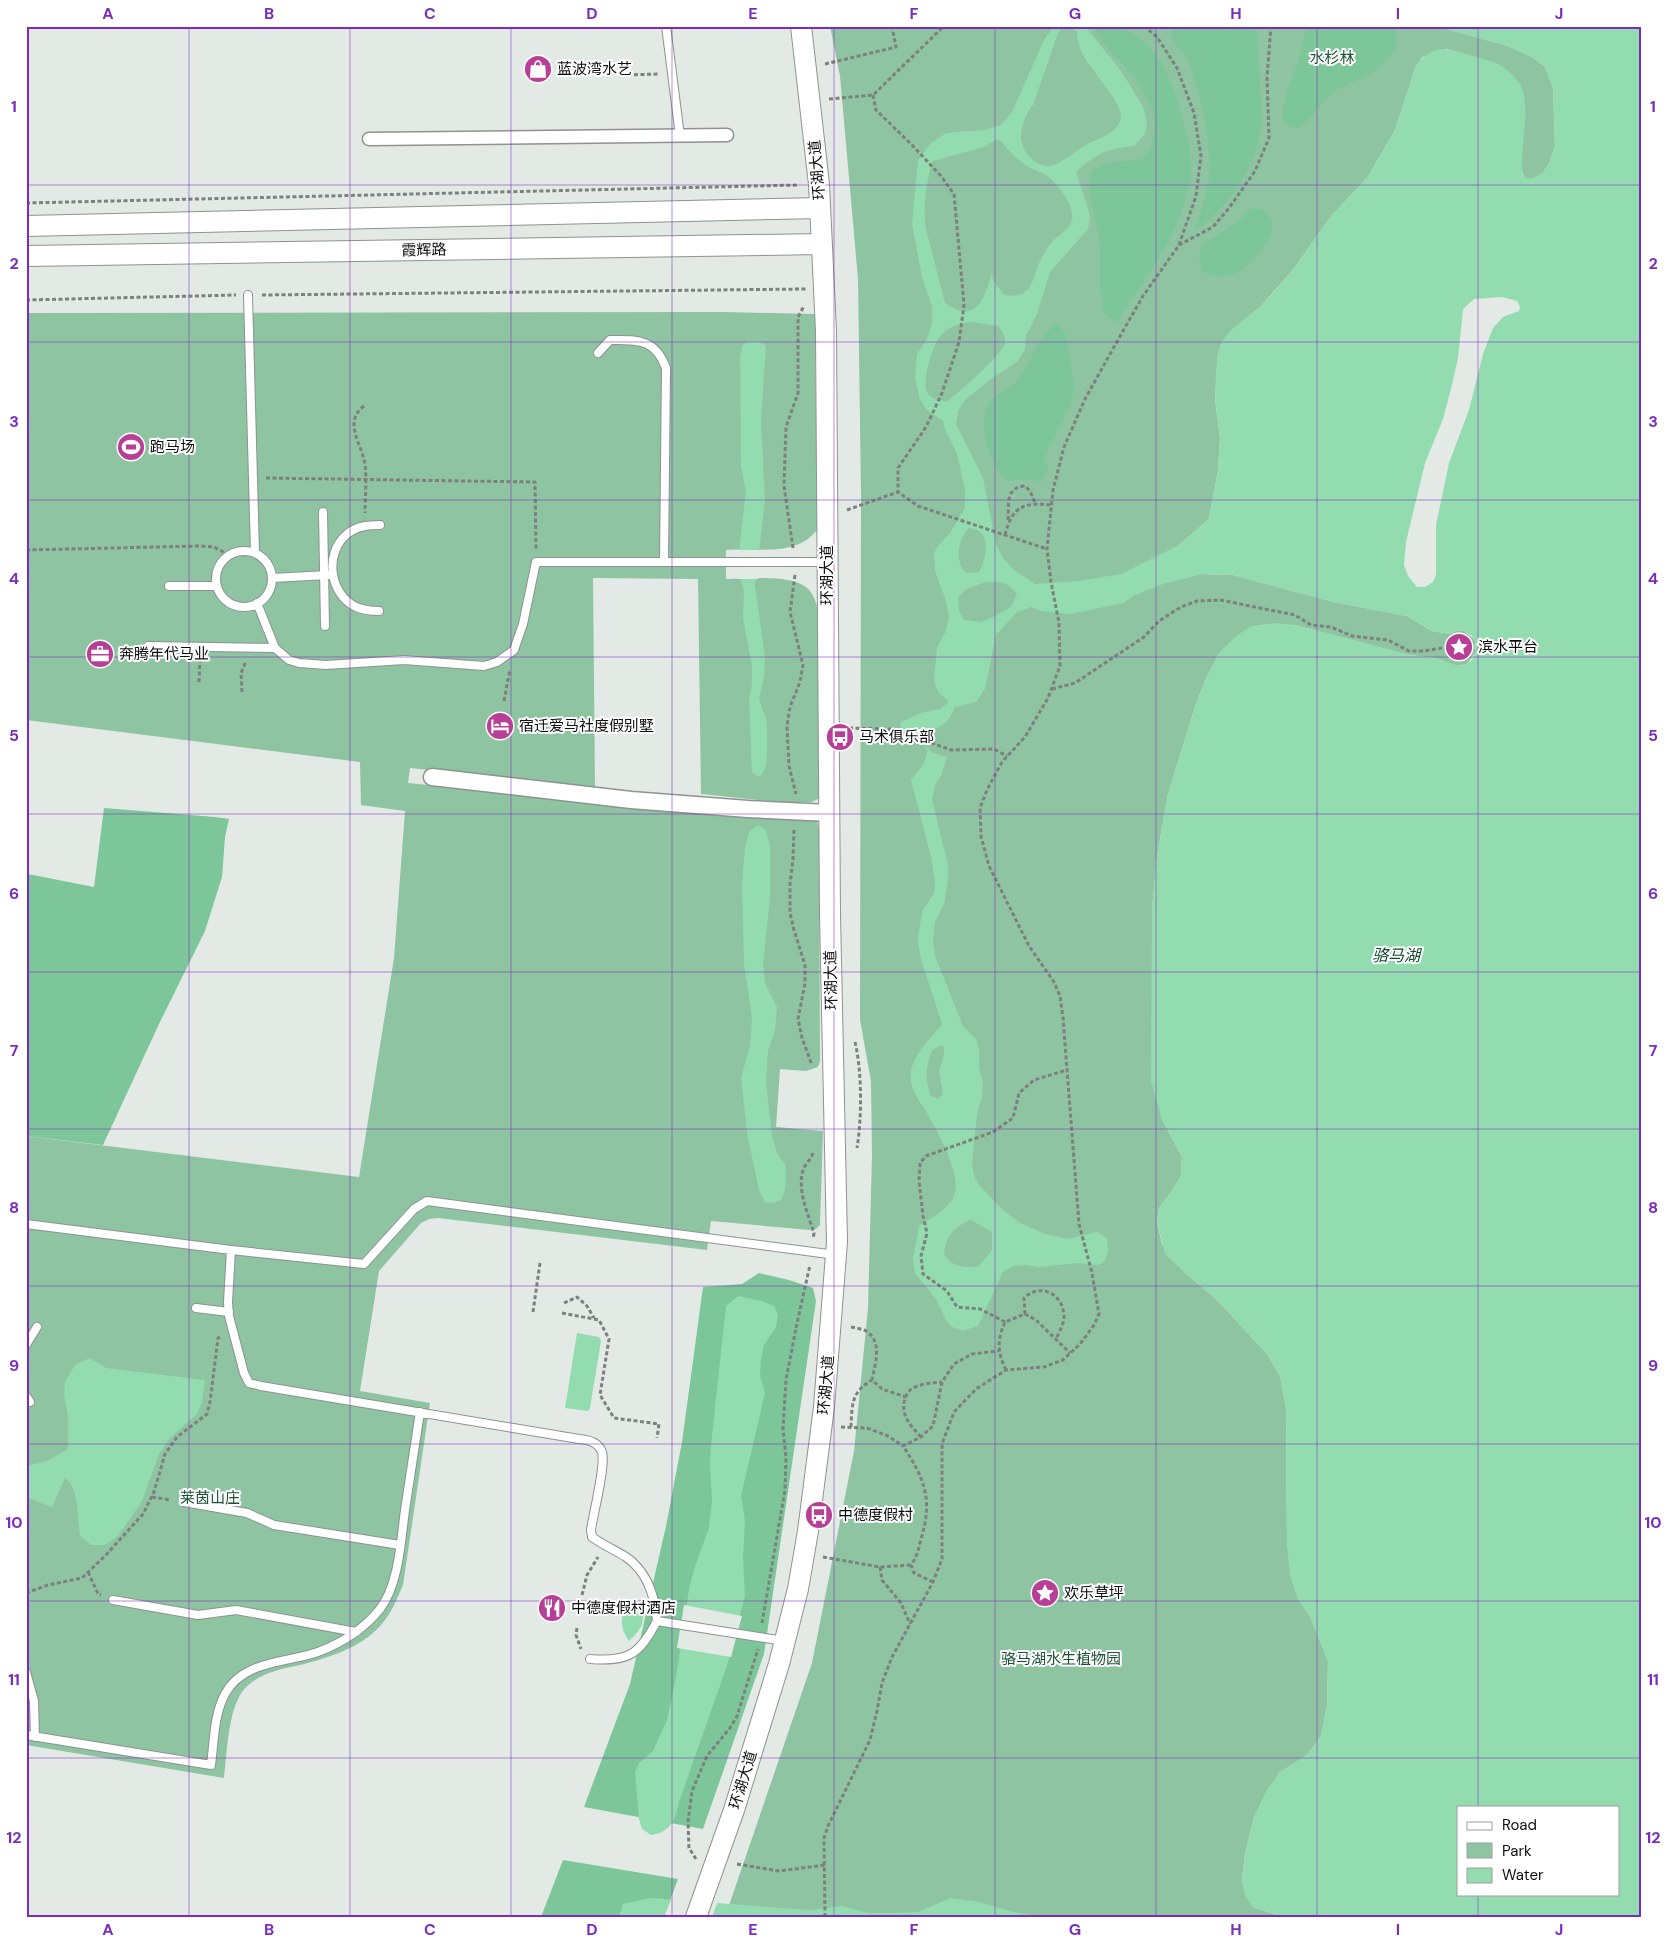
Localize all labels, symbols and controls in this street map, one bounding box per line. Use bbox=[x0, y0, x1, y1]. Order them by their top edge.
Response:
text: A bbox=[102, 3, 114, 24]
text: B bbox=[264, 3, 274, 24]
text: C bbox=[424, 3, 436, 24]
text: D bbox=[586, 3, 598, 24]
text: E bbox=[748, 3, 758, 24]
text: F bbox=[910, 3, 919, 24]
text: G bbox=[1069, 3, 1081, 24]
text: H bbox=[1230, 3, 1242, 24]
text: I bbox=[1396, 3, 1400, 24]
text: J bbox=[1555, 3, 1563, 24]
park label: 水杉林 bbox=[1309, 48, 1355, 68]
shop icon: 蓝波湾水艺 bbox=[523, 54, 553, 84]
place label: 蓝波湾水艺 bbox=[557, 59, 632, 79]
text: 1 bbox=[11, 96, 17, 117]
text: 1 bbox=[1650, 96, 1656, 117]
street label: 环湖大道 bbox=[804, 139, 830, 201]
street label: 霞辉路 bbox=[401, 240, 447, 260]
text: 2 bbox=[9, 253, 19, 274]
text: 2 bbox=[1648, 253, 1658, 274]
text: 3 bbox=[9, 411, 19, 432]
text: 3 bbox=[1648, 411, 1658, 432]
sports icon: 跑马场 bbox=[116, 432, 146, 462]
place label: 跑马场 bbox=[150, 437, 195, 457]
street label: 环湖大道 bbox=[817, 545, 837, 605]
text: 4 bbox=[9, 568, 19, 589]
text: 4 bbox=[1648, 568, 1658, 589]
place icon: 滨水平台 bbox=[1444, 632, 1474, 662]
place label: 滨水平台 bbox=[1478, 637, 1538, 657]
office icon: 奔腾年代马业 bbox=[85, 639, 115, 669]
place label: 奔腾年代马业 bbox=[119, 644, 209, 664]
hotel icon: 宿迁爱马社度假别墅 bbox=[485, 711, 515, 741]
place label: 宿迁爱马社度假别墅 bbox=[519, 716, 654, 736]
bus stop icon: 马术俱乐部 bbox=[825, 722, 855, 752]
text: 5 bbox=[9, 725, 19, 746]
text: 5 bbox=[1648, 725, 1658, 746]
place label: 马术俱乐部 bbox=[859, 727, 934, 747]
text: 6 bbox=[9, 883, 19, 904]
text: 6 bbox=[1648, 883, 1658, 904]
water label: 骆马湖 bbox=[1372, 945, 1423, 966]
street label: 环湖大道 bbox=[820, 950, 842, 1010]
text: 7 bbox=[10, 1040, 19, 1061]
text: 7 bbox=[1649, 1040, 1658, 1061]
text: 8 bbox=[9, 1197, 19, 1218]
text: 8 bbox=[1648, 1197, 1658, 1218]
street label: 环湖大道 bbox=[813, 1354, 839, 1416]
text: 9 bbox=[9, 1355, 19, 1376]
text: 9 bbox=[1648, 1355, 1658, 1376]
park label: 莱茵山庄 bbox=[180, 1488, 240, 1508]
bus stop icon: 中德度假村 bbox=[804, 1500, 834, 1530]
place label: 中德度假村 bbox=[838, 1505, 913, 1525]
text: 10 bbox=[5, 1512, 23, 1533]
text: 10 bbox=[1644, 1512, 1662, 1533]
place icon: 欢乐草坪 bbox=[1030, 1578, 1060, 1608]
place label: 欢乐草坪 bbox=[1064, 1583, 1124, 1603]
restaurant icon: 中德度假村酒店 bbox=[537, 1593, 567, 1623]
place label: 中德度假村酒店 bbox=[571, 1598, 676, 1618]
park label: 骆马湖水生植物园 bbox=[1001, 1649, 1121, 1669]
text: 11 bbox=[8, 1669, 20, 1690]
text: 11 bbox=[1647, 1669, 1659, 1690]
street label: 环湖大道 bbox=[725, 1748, 761, 1812]
legend bbox=[1457, 1806, 1620, 1896]
text: Road bbox=[1502, 1815, 1537, 1835]
text: 12 bbox=[6, 1827, 22, 1848]
text: 12 bbox=[1645, 1827, 1661, 1848]
text: Park bbox=[1502, 1841, 1532, 1861]
text: Water bbox=[1502, 1865, 1544, 1885]
text: A bbox=[102, 1919, 114, 1940]
text: B bbox=[264, 1919, 274, 1940]
text: C bbox=[424, 1919, 436, 1940]
text: D bbox=[586, 1919, 598, 1940]
text: E bbox=[748, 1919, 758, 1940]
text: F bbox=[910, 1919, 919, 1940]
text: G bbox=[1069, 1919, 1081, 1940]
text: H bbox=[1230, 1919, 1242, 1940]
text: I bbox=[1396, 1919, 1400, 1940]
text: J bbox=[1555, 1919, 1563, 1940]

